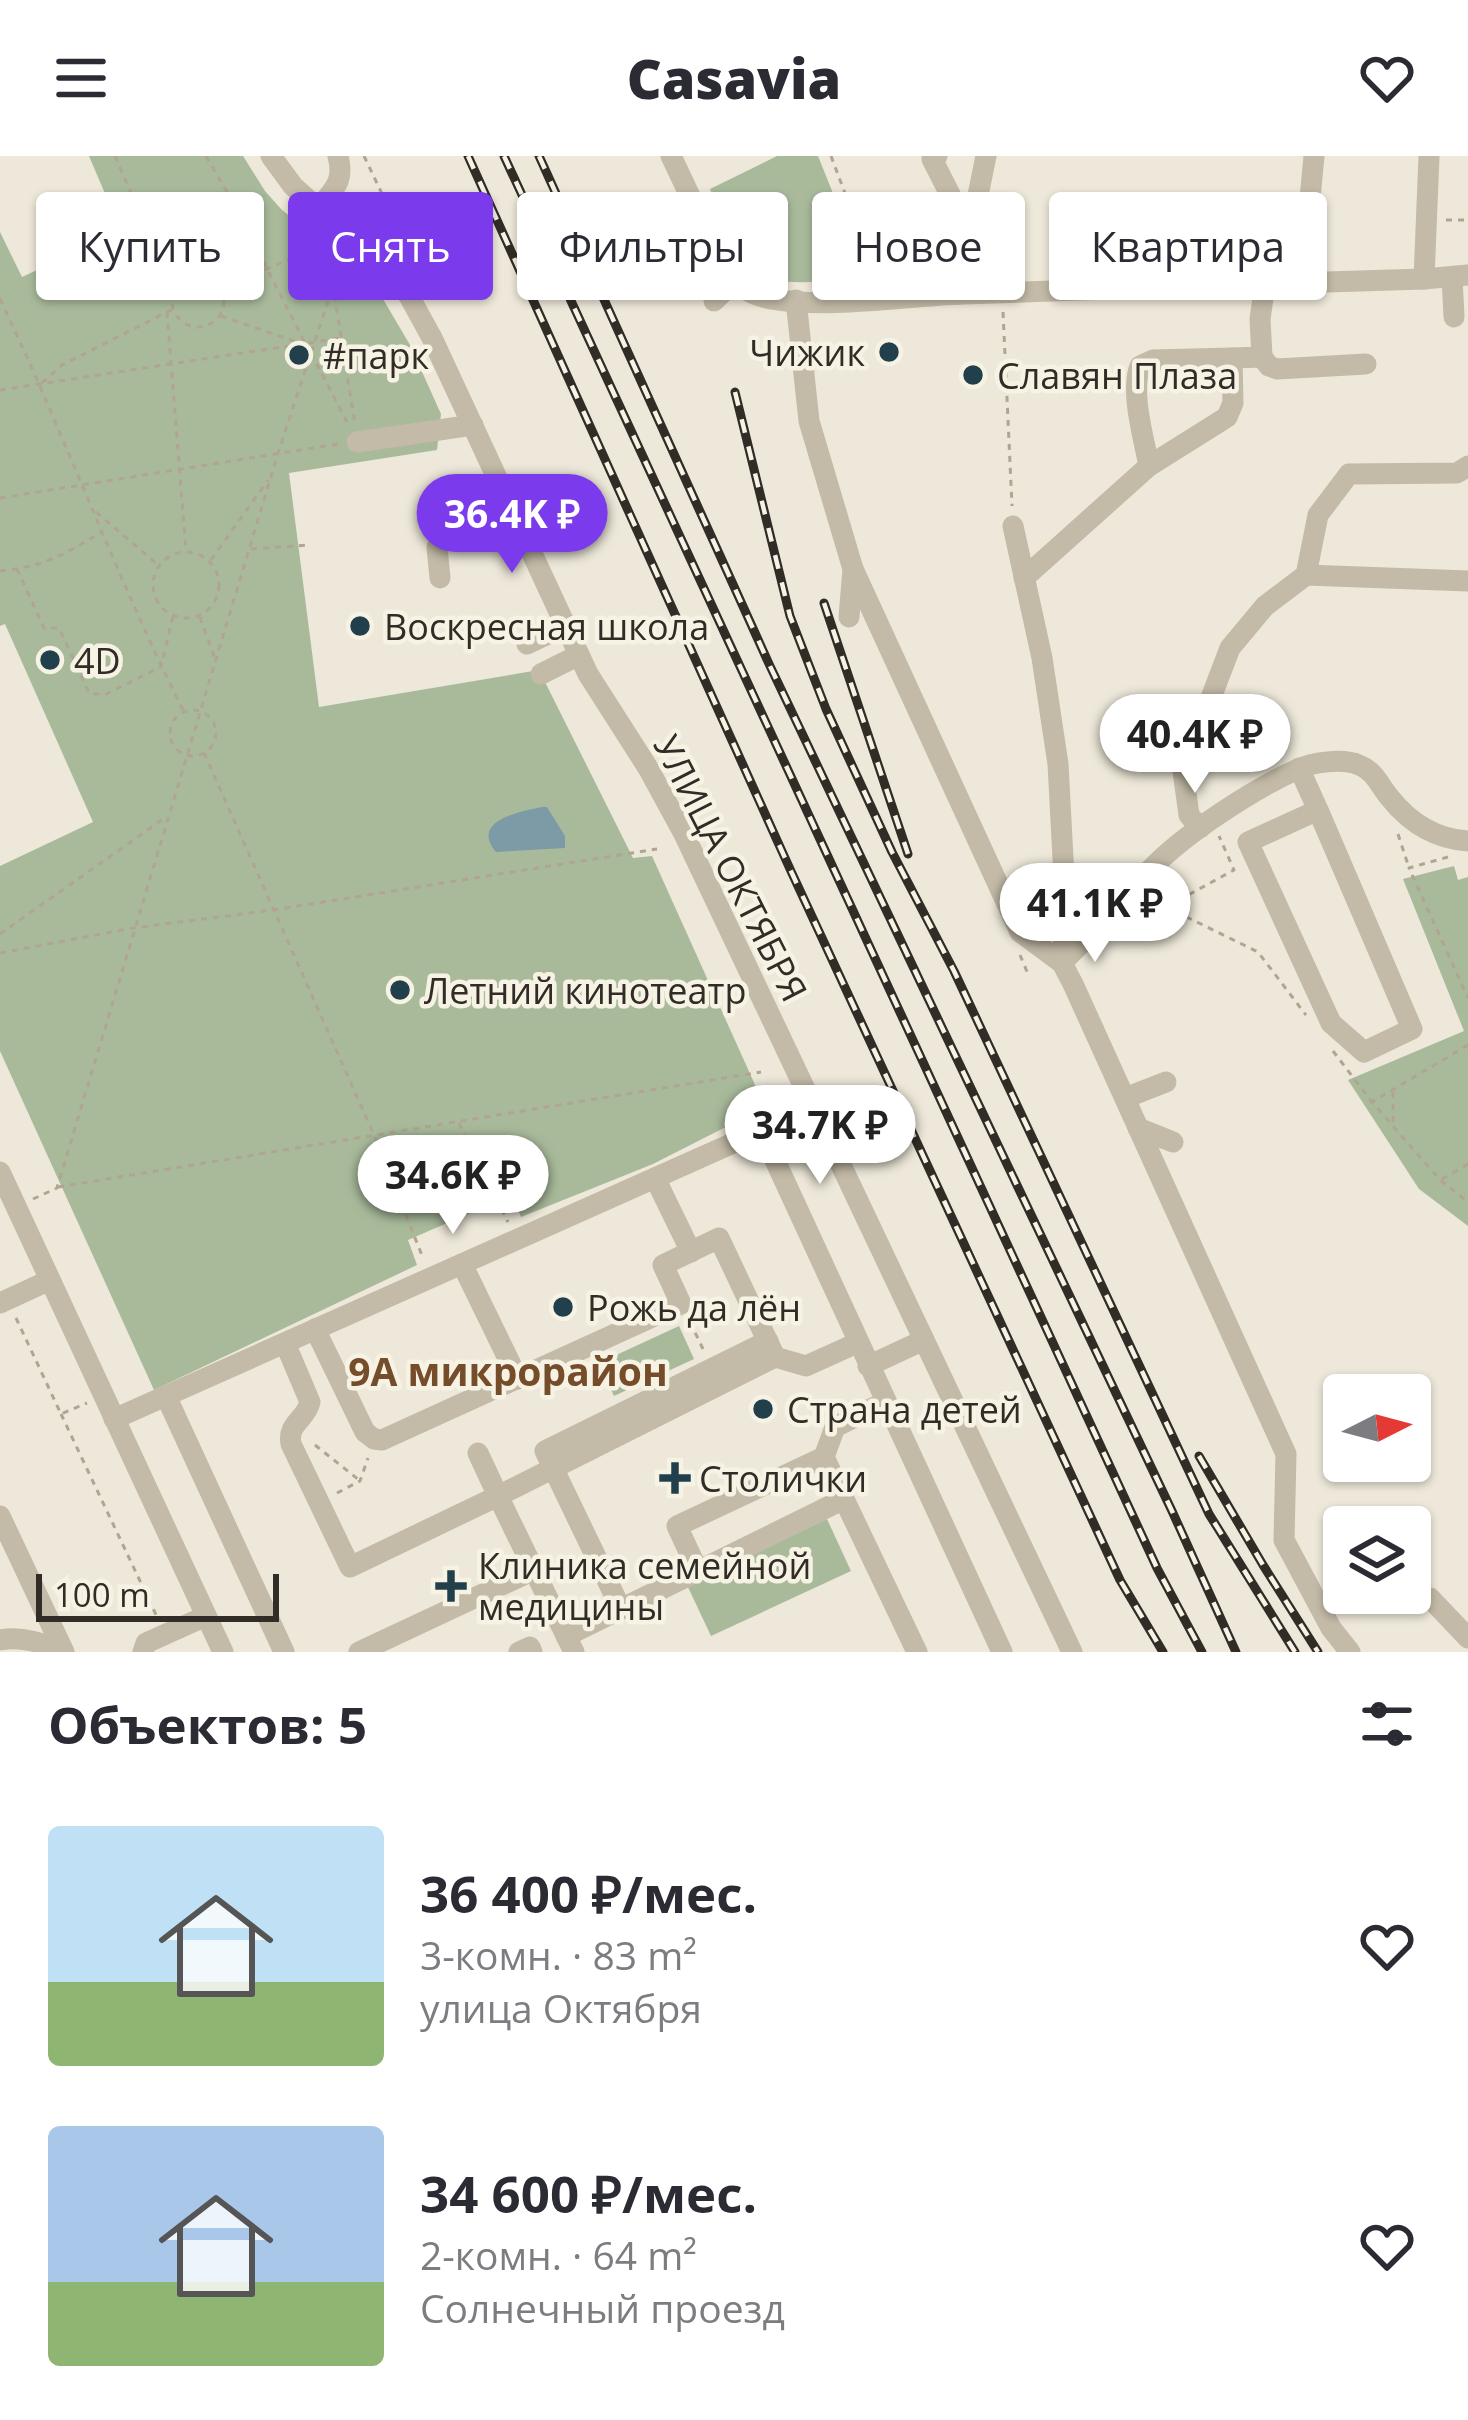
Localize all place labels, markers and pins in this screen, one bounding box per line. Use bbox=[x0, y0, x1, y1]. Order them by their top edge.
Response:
place label: Чижик bbox=[749, 328, 865, 377]
place label: #парк bbox=[323, 331, 430, 380]
marker: Чижик bbox=[876, 339, 902, 365]
marker: #парк bbox=[286, 342, 312, 368]
place label: Славян Плаза bbox=[997, 351, 1237, 400]
marker: Славян Плаза bbox=[960, 362, 986, 388]
pin: 36.4K ₽ bbox=[401, 474, 623, 576]
place label: Воскресная школа bbox=[384, 602, 709, 651]
marker: Воскресная школа bbox=[347, 613, 373, 639]
place label: 4D bbox=[74, 636, 121, 685]
marker: 4D bbox=[37, 647, 63, 673]
pin: 40.4K ₽ bbox=[1084, 694, 1306, 796]
pin: 41.1K ₽ bbox=[984, 863, 1206, 965]
place label: Летний кинотеатр bbox=[424, 966, 746, 1015]
marker: Летний кинотеатр bbox=[387, 977, 413, 1003]
pin: 34.7K ₽ bbox=[709, 1085, 931, 1187]
pin: 34.6K ₽ bbox=[342, 1135, 564, 1237]
place label: Рожь да лён bbox=[587, 1283, 801, 1332]
marker: Рожь да лён bbox=[550, 1294, 576, 1320]
place label: Страна детей bbox=[787, 1385, 1022, 1434]
marker: Страна детей bbox=[750, 1396, 776, 1422]
place label: Столички bbox=[699, 1454, 867, 1503]
marker: Столички bbox=[662, 1465, 688, 1491]
place label: Клиника семейной медицины bbox=[478, 1541, 811, 1631]
marker: Клиника семейной медицины bbox=[435, 1570, 467, 1602]

